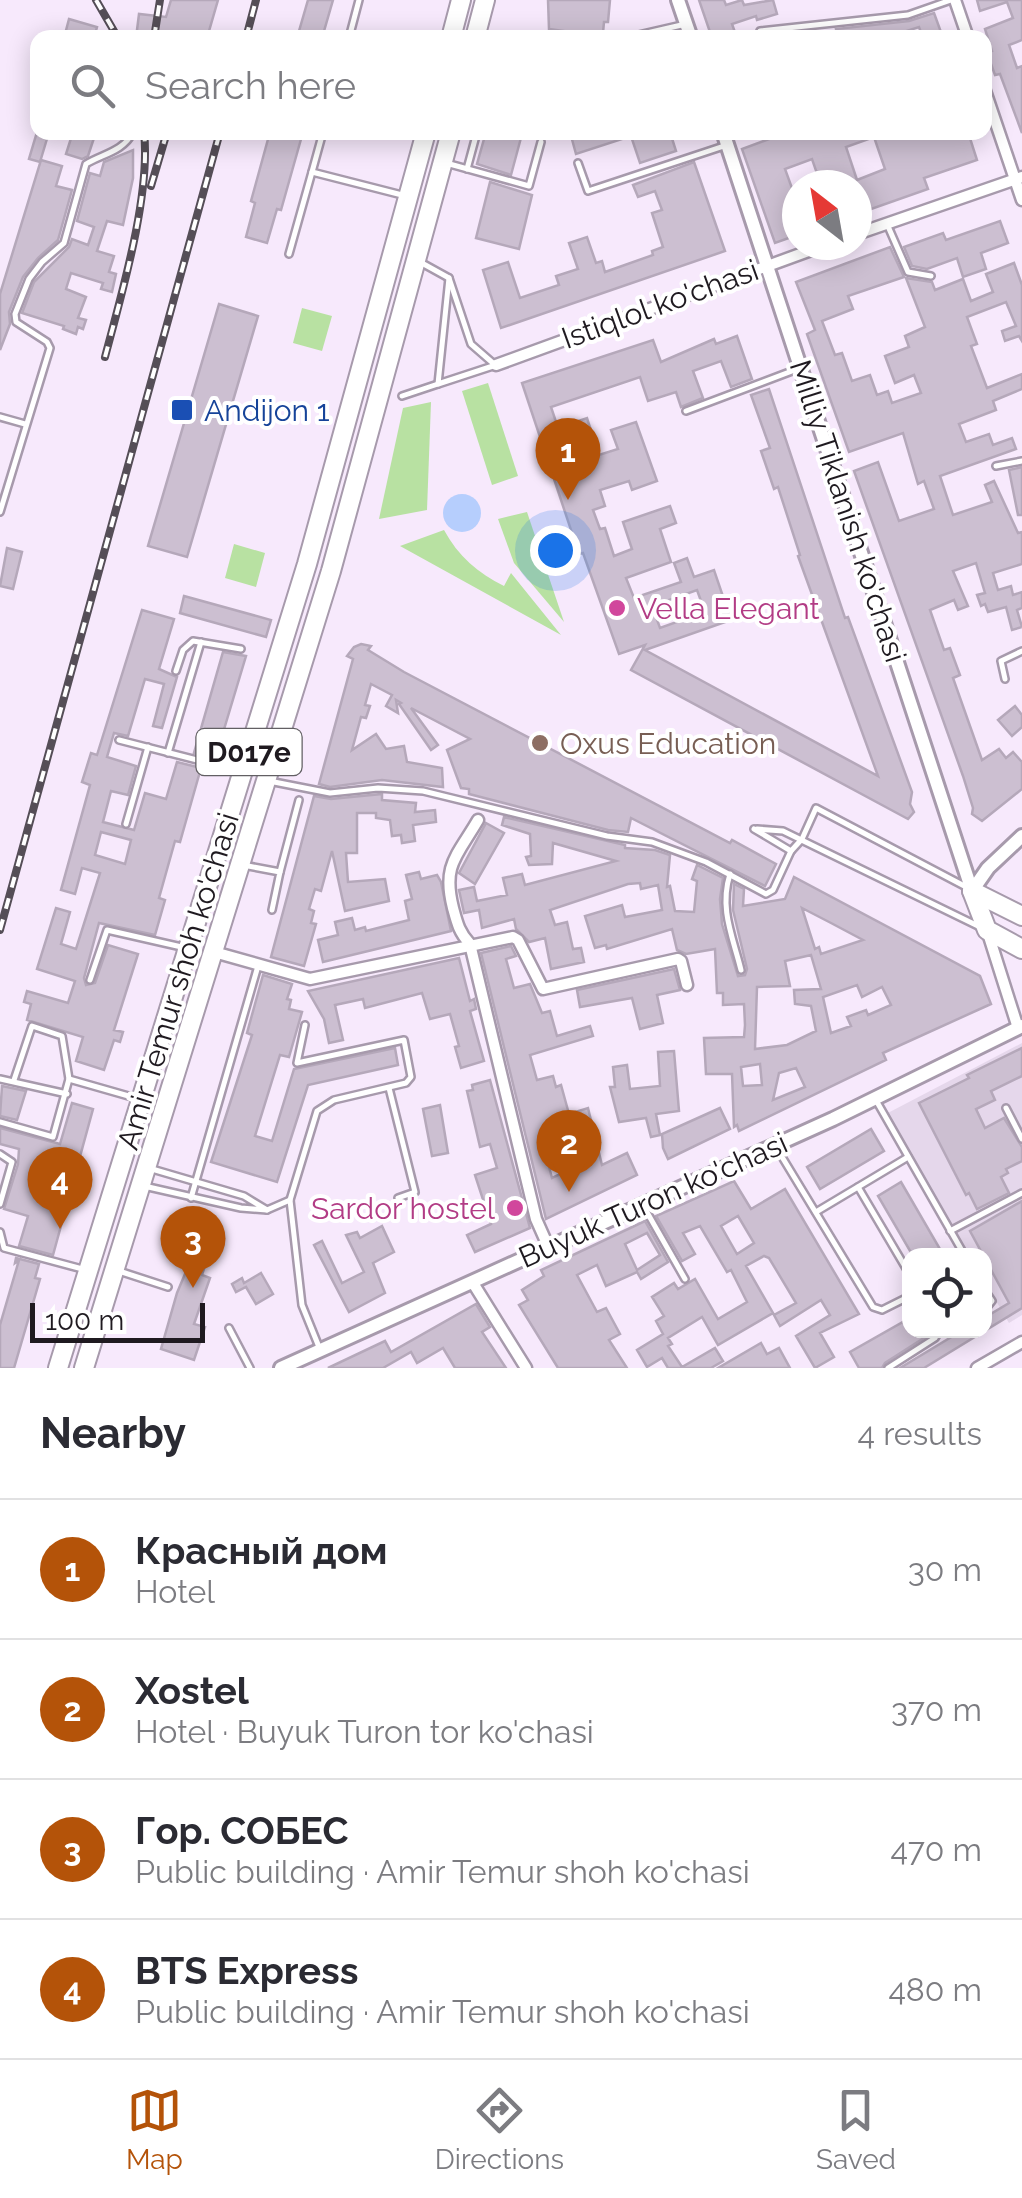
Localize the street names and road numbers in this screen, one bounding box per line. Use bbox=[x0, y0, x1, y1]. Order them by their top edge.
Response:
street label: Istiqlol ko'chasi bbox=[557, 252, 763, 356]
street label: Milliy Tiklanish ko'chasi bbox=[783, 356, 913, 666]
road number: D017e bbox=[196, 729, 302, 775]
street label: Amir Temur shoh ko'chasi bbox=[110, 808, 246, 1154]
street label: Buyuk Turon ko'chasi bbox=[513, 1125, 793, 1275]

